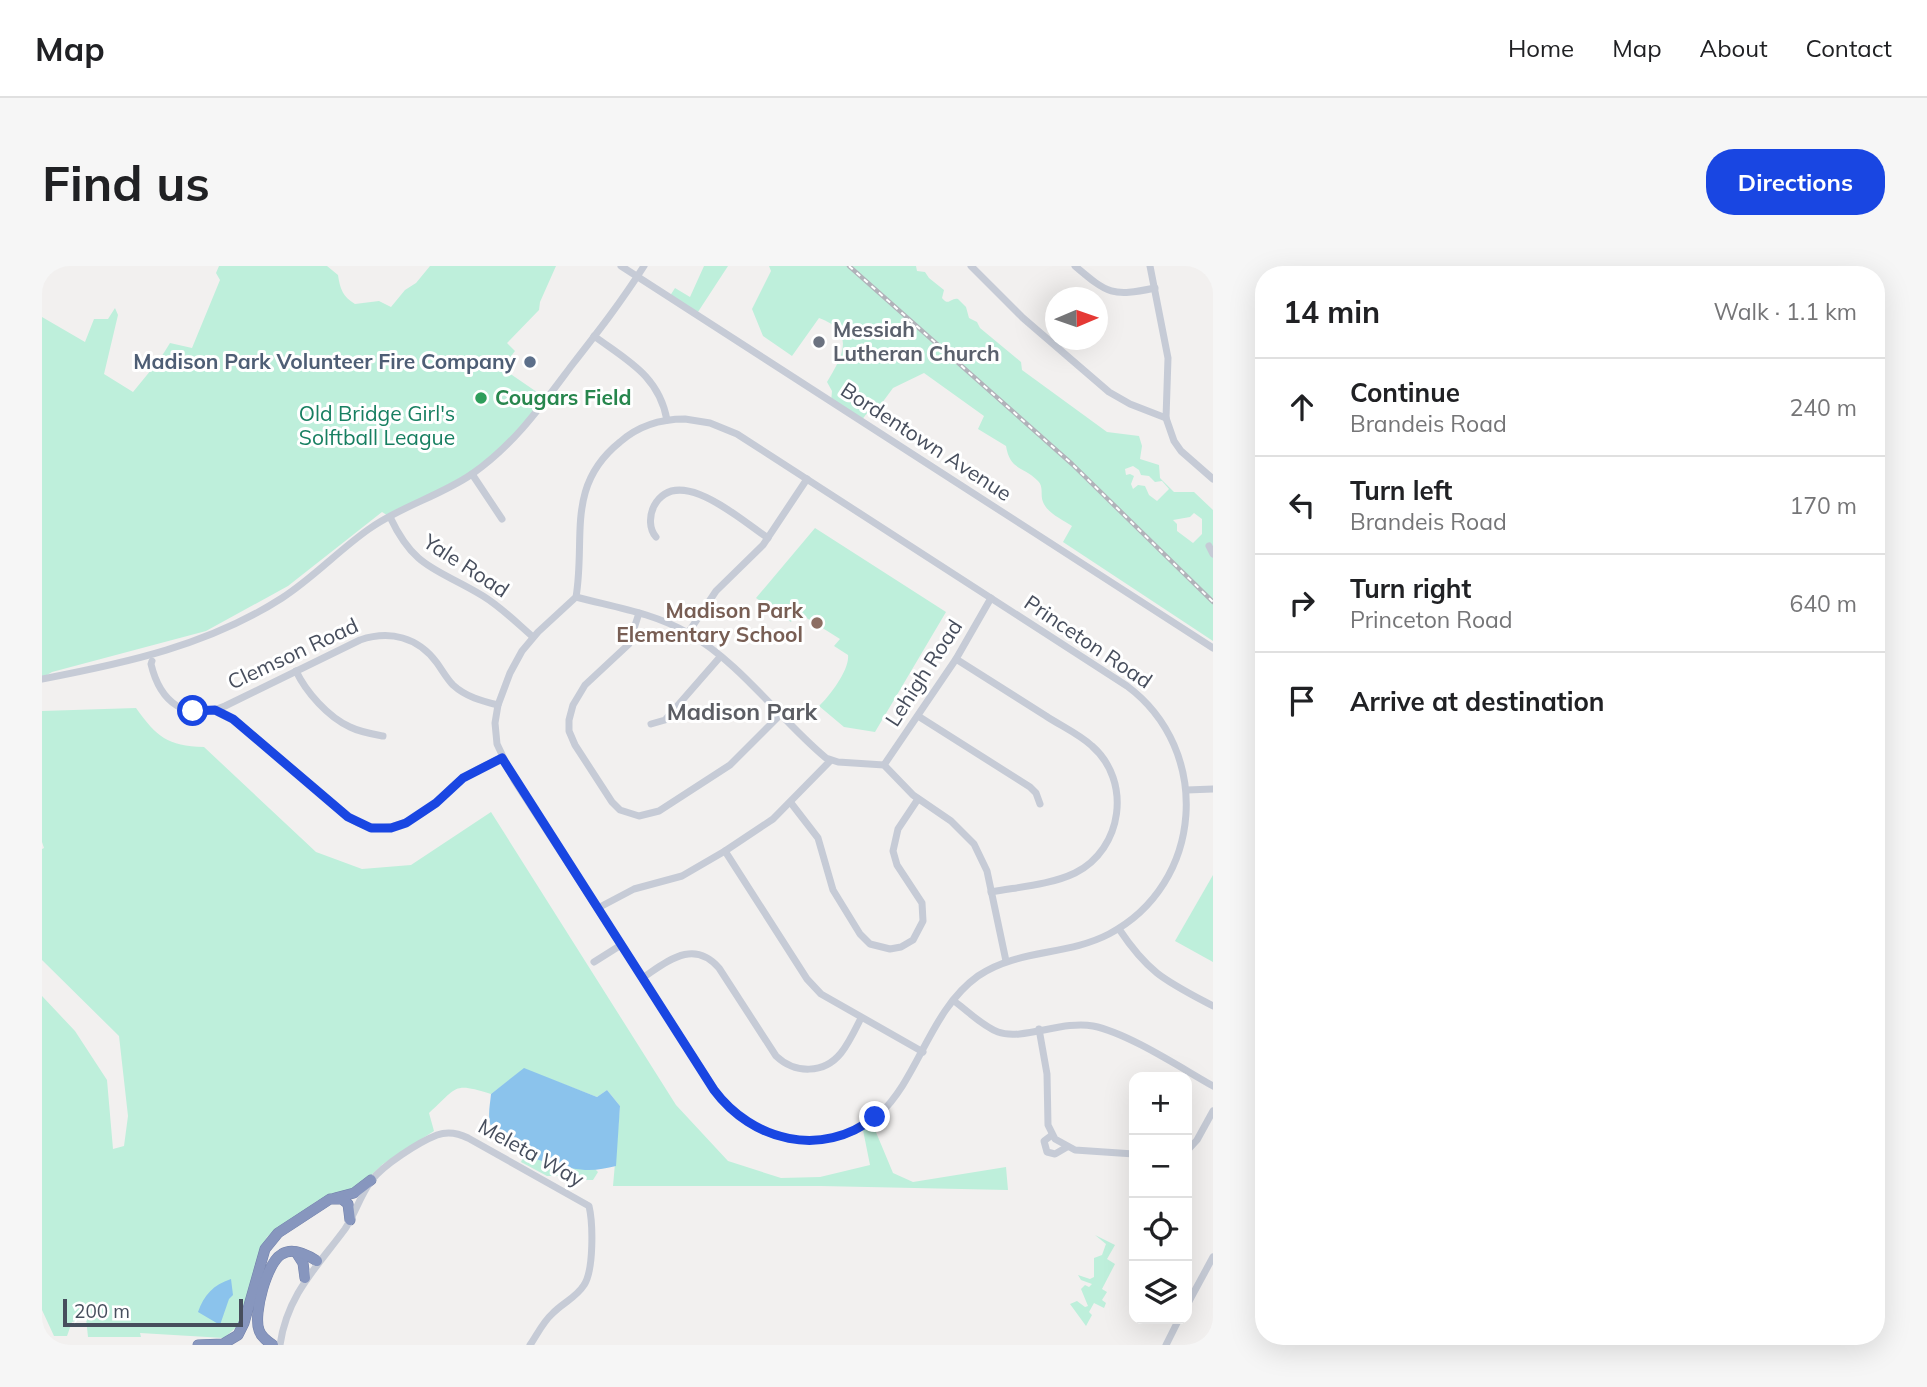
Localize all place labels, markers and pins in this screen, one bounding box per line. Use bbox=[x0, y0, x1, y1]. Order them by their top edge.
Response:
place label: Messiah Lutheran Church bbox=[833, 316, 1000, 366]
marker: Messiah Lutheran Church bbox=[811, 334, 827, 350]
place label: Madison Park Volunteer Fire Company bbox=[133, 348, 517, 374]
marker: Madison Park Volunteer Fire Company bbox=[522, 354, 538, 370]
place label: Cougars Field bbox=[495, 384, 632, 410]
marker: Cougars Field bbox=[473, 390, 489, 406]
place label: Madison Park Elementary School bbox=[616, 597, 803, 647]
marker: Madison Park Elementary School bbox=[809, 615, 825, 631]

